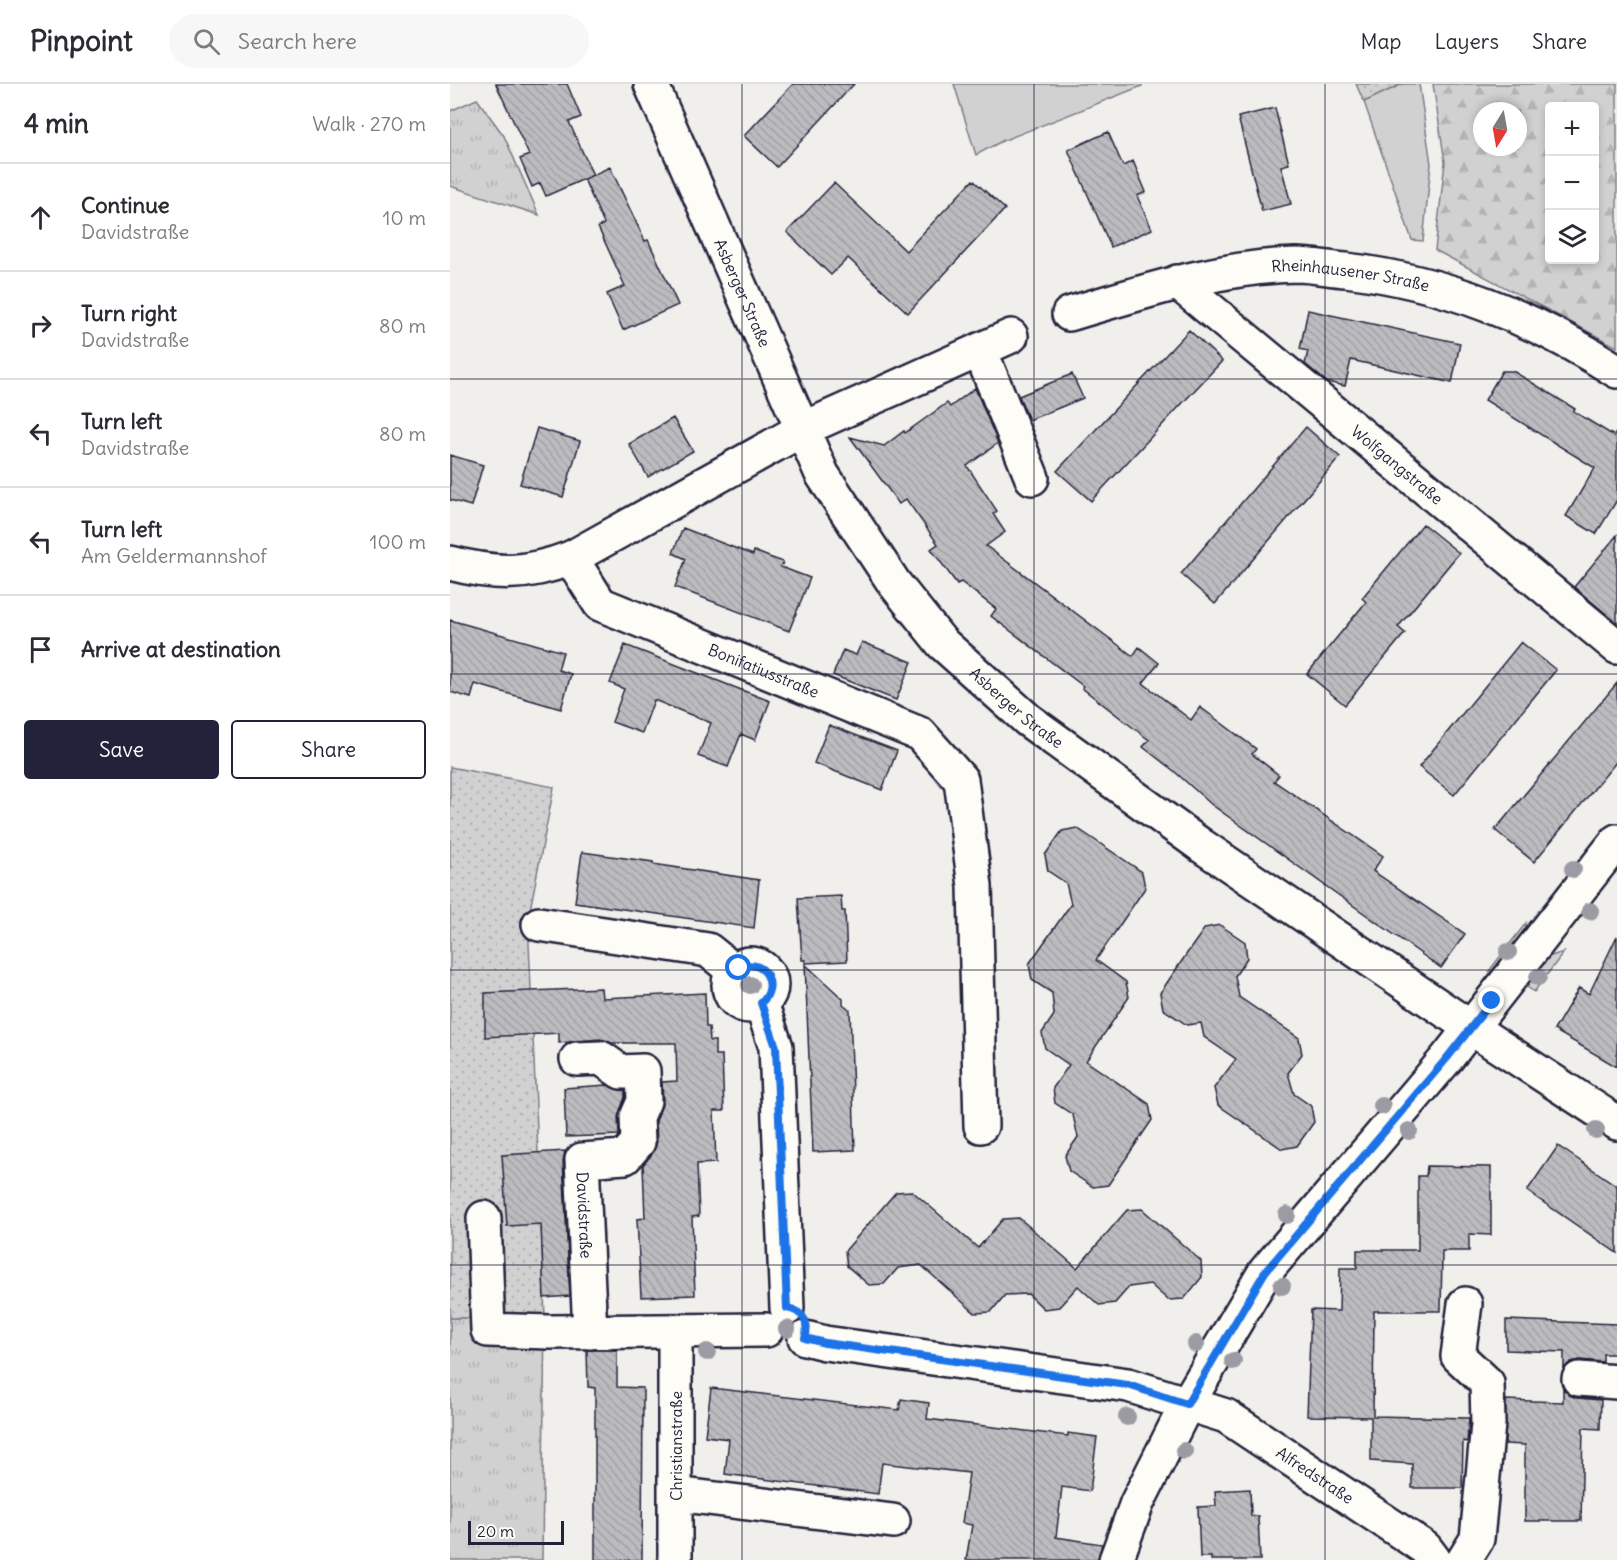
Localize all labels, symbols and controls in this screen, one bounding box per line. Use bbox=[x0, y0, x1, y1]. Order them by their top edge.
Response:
search box bbox=[169, 14, 589, 68]
text: Pinpoint bbox=[30, 23, 133, 59]
icon: search bbox=[190, 25, 223, 58]
text: Search here bbox=[238, 27, 357, 55]
text: Map bbox=[1361, 28, 1401, 55]
text: Layers bbox=[1434, 28, 1499, 55]
text: Share bbox=[1532, 28, 1587, 55]
north arrow bbox=[1473, 102, 1527, 156]
map controls bbox=[1545, 102, 1599, 264]
button: + bbox=[1545, 102, 1599, 156]
text: 4 min bbox=[24, 107, 89, 140]
text: Walk · 270 m bbox=[312, 111, 426, 136]
button: − bbox=[1545, 156, 1599, 210]
text: Continue bbox=[81, 191, 170, 219]
icon: ahead bbox=[24, 201, 57, 234]
text: 10 m bbox=[383, 205, 426, 230]
button: layers bbox=[1545, 210, 1599, 264]
text: Davidstraße bbox=[81, 219, 189, 244]
street label: Asberger Straße bbox=[710, 236, 775, 350]
street label: Rheinhausener Straße bbox=[1271, 255, 1432, 296]
text: Turn right bbox=[81, 299, 177, 327]
icon: right bbox=[24, 309, 57, 342]
text: 80 m bbox=[379, 313, 426, 338]
text: Davidstraße bbox=[81, 327, 189, 352]
text: Turn left bbox=[81, 407, 162, 435]
icon: left bbox=[24, 417, 57, 450]
text: 80 m bbox=[379, 421, 426, 446]
street label: Wolfgangstraße bbox=[1347, 421, 1447, 508]
text: Davidstraße bbox=[81, 435, 189, 460]
text: Turn left bbox=[81, 515, 162, 543]
icon: left bbox=[24, 525, 57, 558]
text: 100 m bbox=[369, 529, 426, 554]
text: Am Geldermannshof bbox=[81, 543, 267, 568]
icon: arrive bbox=[24, 633, 57, 666]
text: Arrive at destination bbox=[81, 635, 281, 663]
street label: Bonifatiusstraße bbox=[705, 639, 822, 702]
street label: Asberger Straße bbox=[966, 663, 1067, 752]
button: Save bbox=[24, 720, 219, 779]
button: Share bbox=[231, 720, 426, 779]
route start bbox=[725, 954, 751, 980]
route end bbox=[1478, 987, 1504, 1013]
street label: Davidstraße bbox=[573, 1171, 597, 1259]
street label: Christianstraße bbox=[666, 1391, 686, 1501]
street label: Alfredstraße bbox=[1272, 1442, 1357, 1508]
scale bar bbox=[468, 1518, 564, 1546]
text: 20 m bbox=[477, 1521, 514, 1541]

